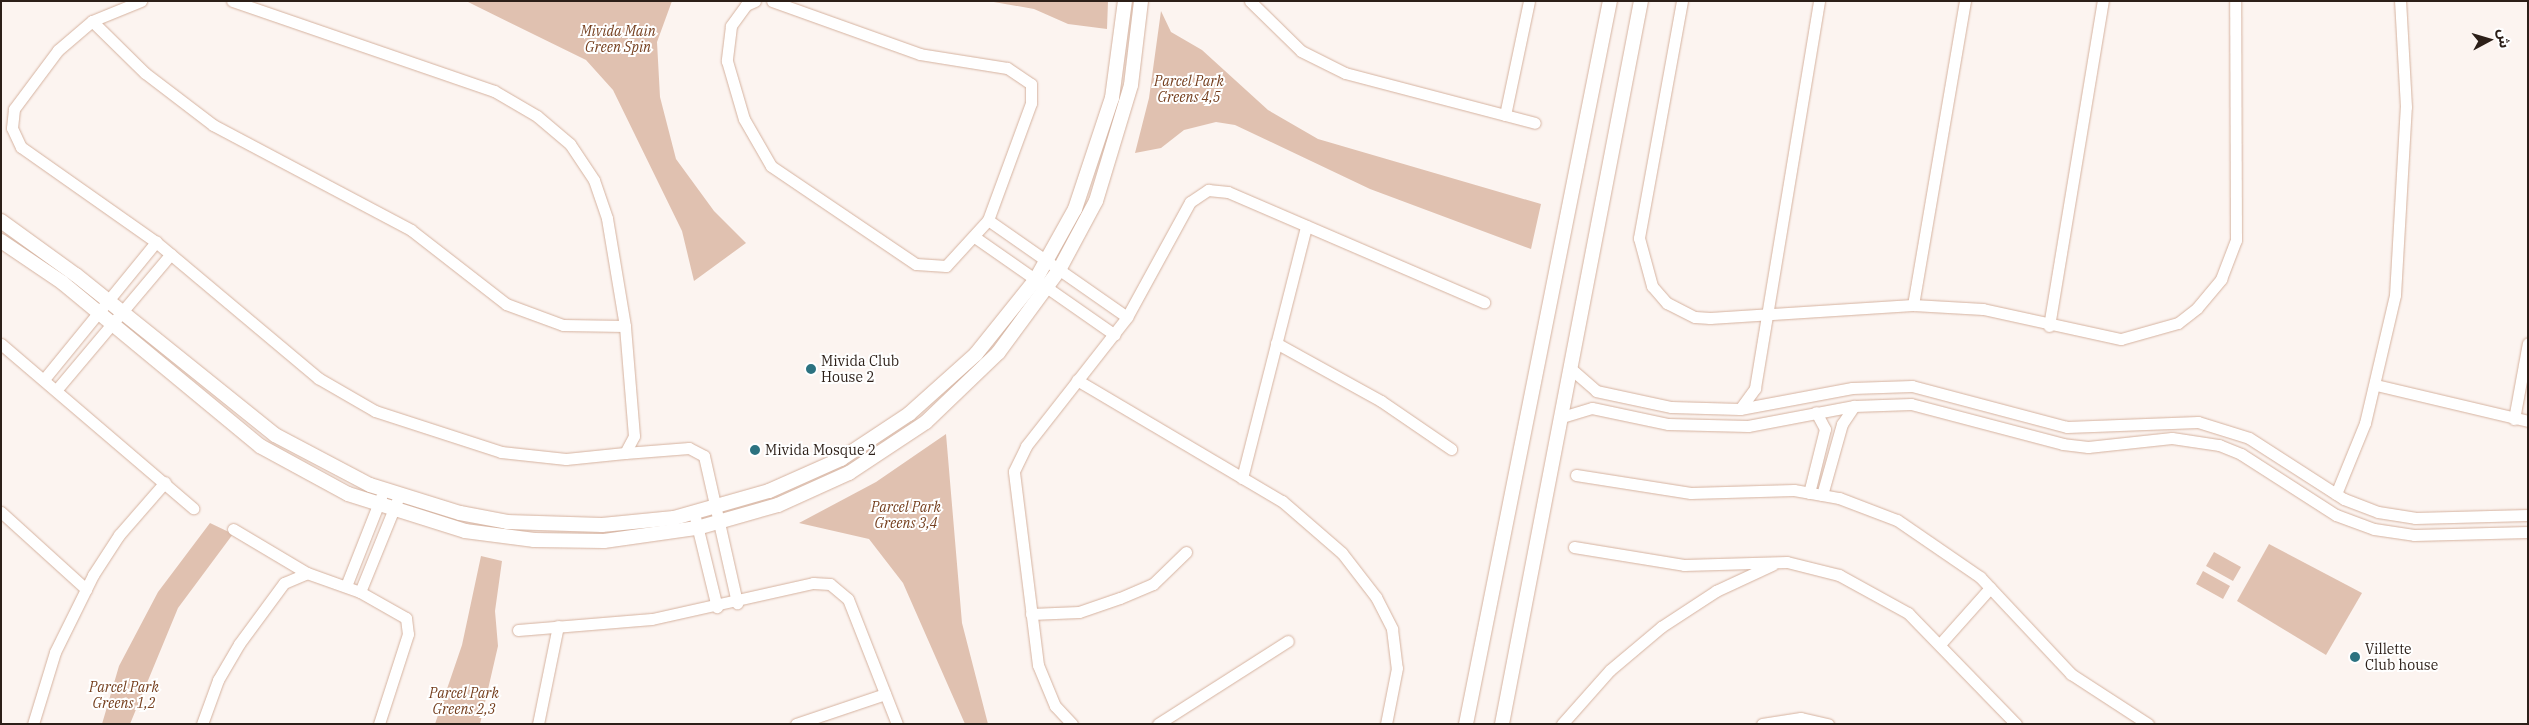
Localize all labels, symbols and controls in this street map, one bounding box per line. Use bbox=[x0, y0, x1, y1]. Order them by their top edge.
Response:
north arrow bbox=[2464, 15, 2514, 65]
park label: Mivida Main Green Spin bbox=[580, 23, 656, 56]
text: ش bbox=[2494, 28, 2514, 49]
park label: Parcel Park Greens 4,5 bbox=[1154, 73, 1224, 105]
place label: Mivida Club House 2 bbox=[821, 353, 899, 386]
marker: Mivida Club House 2 bbox=[805, 363, 817, 375]
place label: Mivida Mosque 2 bbox=[765, 442, 876, 458]
marker: Mivida Mosque 2 bbox=[749, 444, 761, 456]
park label: Parcel Park Greens 3,4 bbox=[871, 499, 941, 532]
place label: Villette Club house bbox=[2365, 641, 2438, 674]
marker: Villette Club house bbox=[2349, 651, 2361, 663]
park label: Parcel Park Greens 1,2 bbox=[89, 679, 159, 712]
park label: Parcel Park Greens 2,3 bbox=[429, 685, 499, 718]

